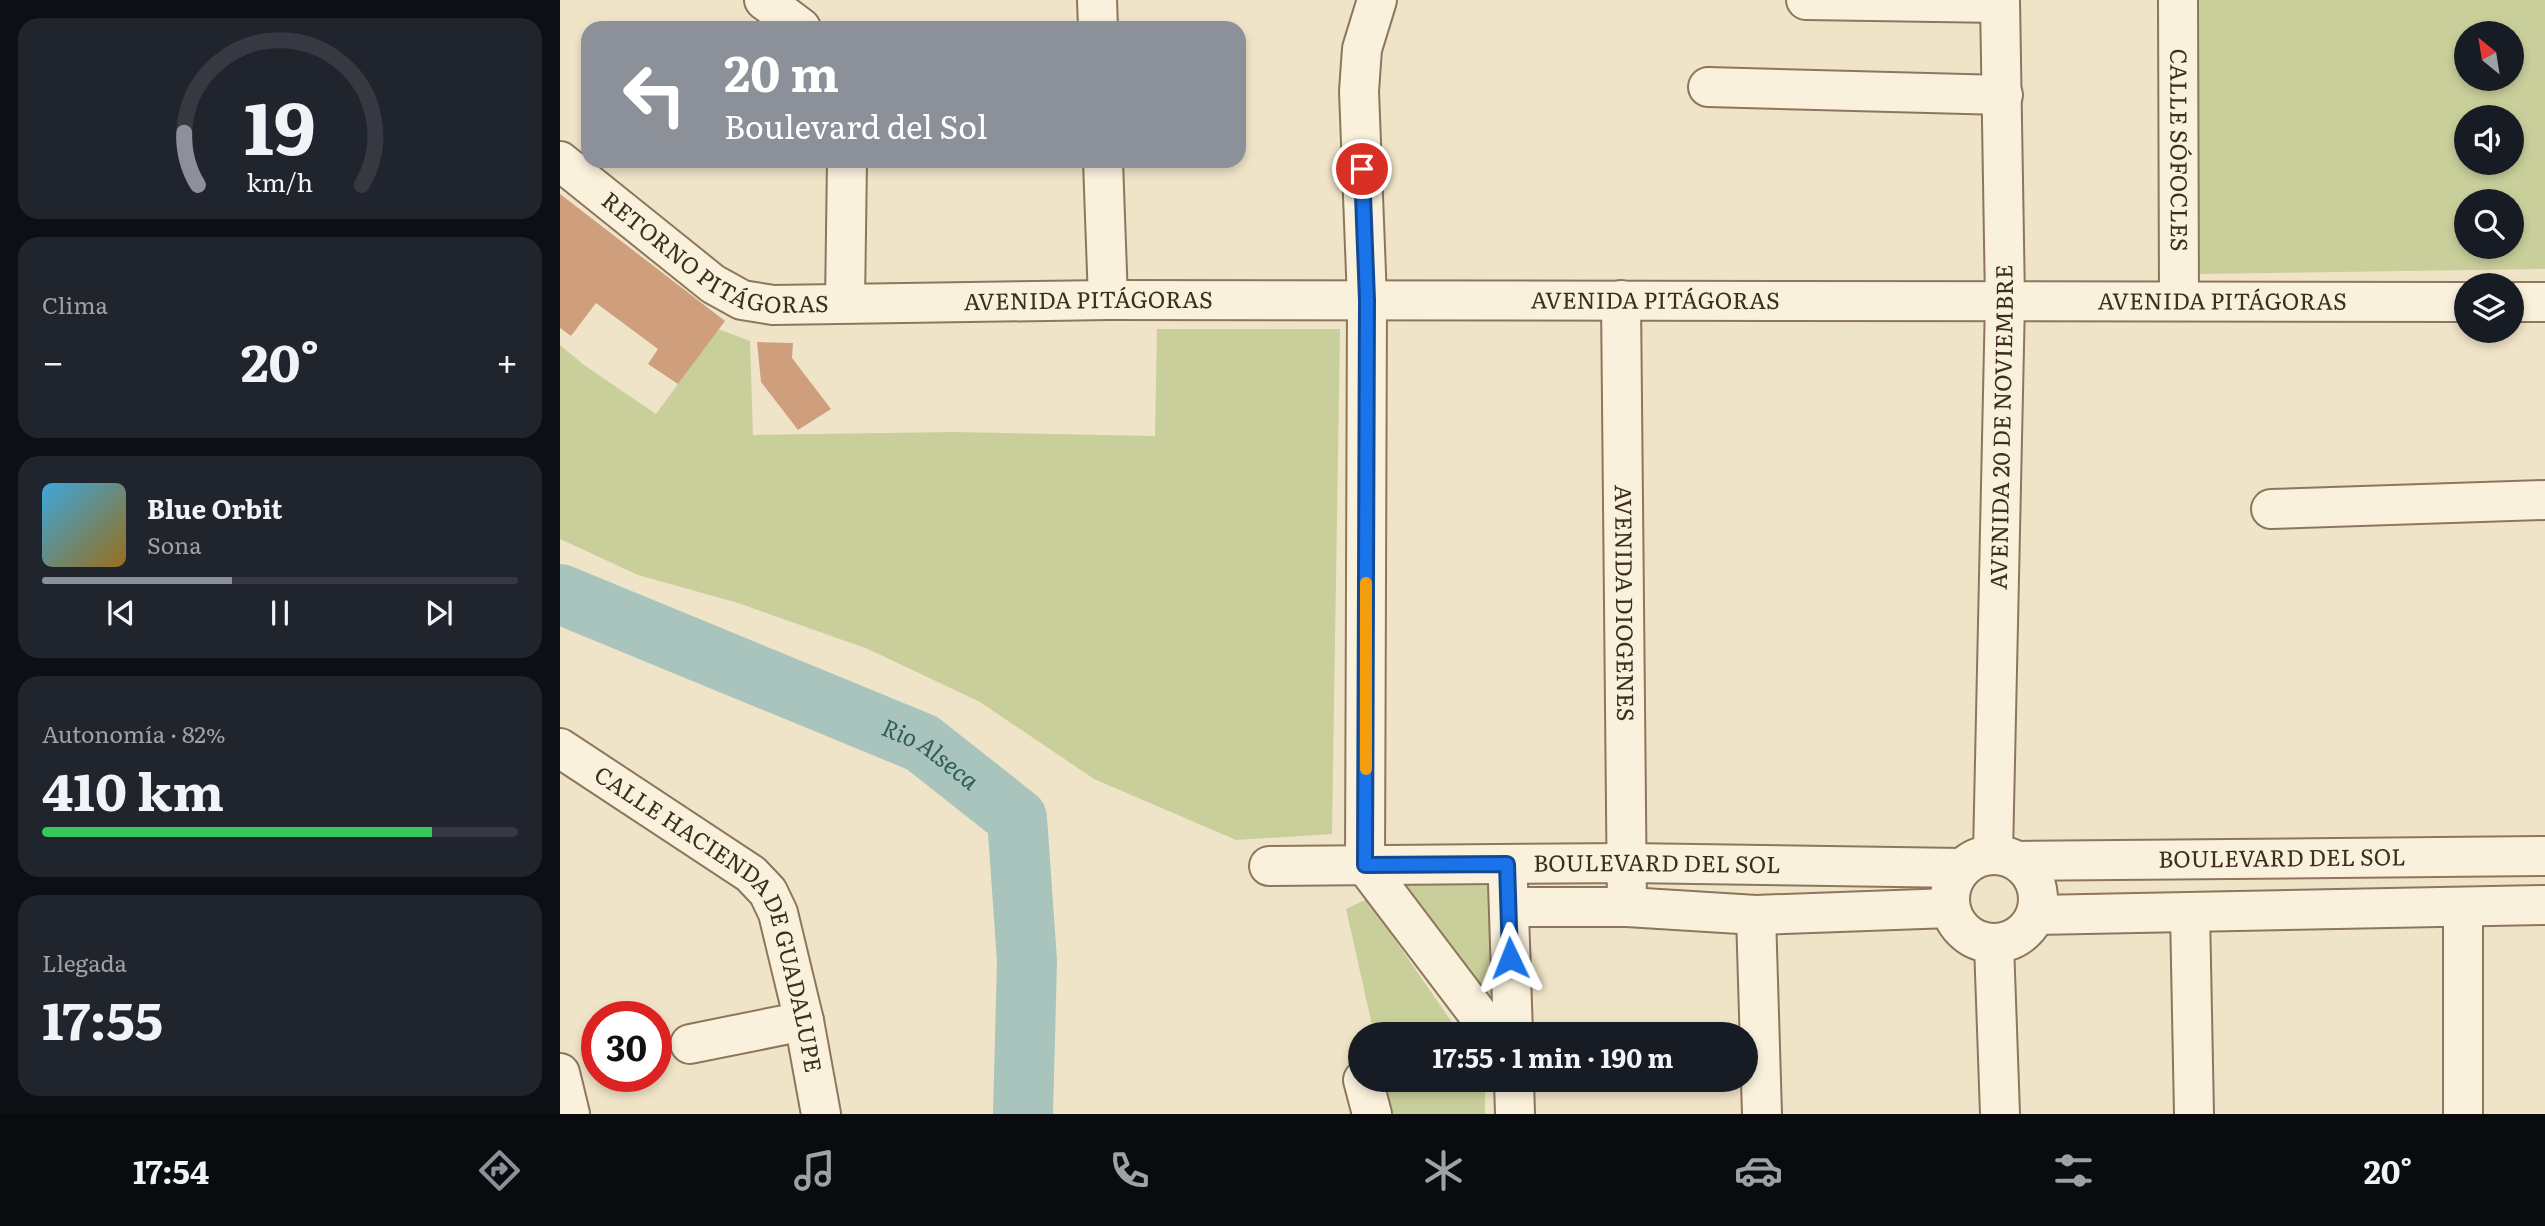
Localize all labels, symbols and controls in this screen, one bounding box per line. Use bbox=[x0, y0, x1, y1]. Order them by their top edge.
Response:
north arrow bbox=[2454, 21, 2524, 91]
map controls bbox=[2454, 21, 2524, 343]
text: 20 m bbox=[724, 34, 839, 107]
street label: CALLE SÓFOCLES bbox=[2163, 48, 2198, 252]
icon: left bbox=[609, 49, 700, 140]
text: 19 bbox=[244, 69, 316, 177]
text: Boulevard del Sol bbox=[724, 101, 987, 149]
button: sound bbox=[2454, 105, 2524, 175]
pin bbox=[1332, 139, 1392, 199]
icon: arrive bbox=[1343, 150, 1381, 188]
text: km/h bbox=[247, 162, 313, 199]
street label: RETORNO PITÁGORAS bbox=[595, 182, 829, 321]
button: search bbox=[2454, 189, 2524, 259]
street label: AVENIDA 20 DE NOVIEMBRE bbox=[1980, 264, 2020, 590]
button: layers bbox=[2454, 273, 2524, 343]
street label: AVENIDA PITÁGORAS bbox=[963, 281, 1213, 317]
street label: AVENIDA PITÁGORAS bbox=[1531, 282, 1780, 316]
street label: AVENIDA PITÁGORAS bbox=[2098, 282, 2347, 317]
text: Clima bbox=[42, 287, 108, 321]
text: 20° bbox=[241, 321, 319, 398]
text: − bbox=[42, 331, 64, 388]
text: + bbox=[496, 331, 518, 388]
street label: AVENIDA DIOGENES bbox=[1608, 484, 1644, 721]
text: Blue Orbit bbox=[147, 488, 282, 527]
text: Sona bbox=[147, 527, 202, 561]
icon: previous bbox=[102, 594, 140, 632]
icon: pause bbox=[261, 594, 299, 632]
icon: next bbox=[420, 594, 458, 632]
water label: Rio Alseca bbox=[877, 708, 988, 797]
text: Autonomía · 82% bbox=[42, 716, 225, 750]
text: 410 km bbox=[42, 750, 224, 827]
street label: CALLE HACIENDA DE GUADALUPE bbox=[588, 756, 832, 1075]
street label: BOULEVARD DEL SOL bbox=[2158, 838, 2406, 875]
street label: BOULEVARD DEL SOL bbox=[1533, 844, 1781, 880]
position arrow bbox=[1473, 921, 1547, 995]
text: Llegada bbox=[42, 945, 127, 979]
text: 17:55 bbox=[42, 979, 163, 1056]
speed limit sign: 30 bbox=[581, 1001, 672, 1092]
text: 17:55 · 1 min · 190 m bbox=[1433, 1037, 1673, 1076]
text: 17:54 bbox=[133, 1146, 209, 1194]
icon: directions bbox=[475, 1146, 524, 1195]
icon: music bbox=[790, 1146, 839, 1195]
icon: phone bbox=[1105, 1146, 1154, 1195]
icon: climate bbox=[1419, 1146, 1468, 1195]
icon: car bbox=[1734, 1146, 1783, 1195]
icon: filters bbox=[2049, 1146, 2098, 1195]
text: 20° bbox=[2364, 1146, 2412, 1194]

